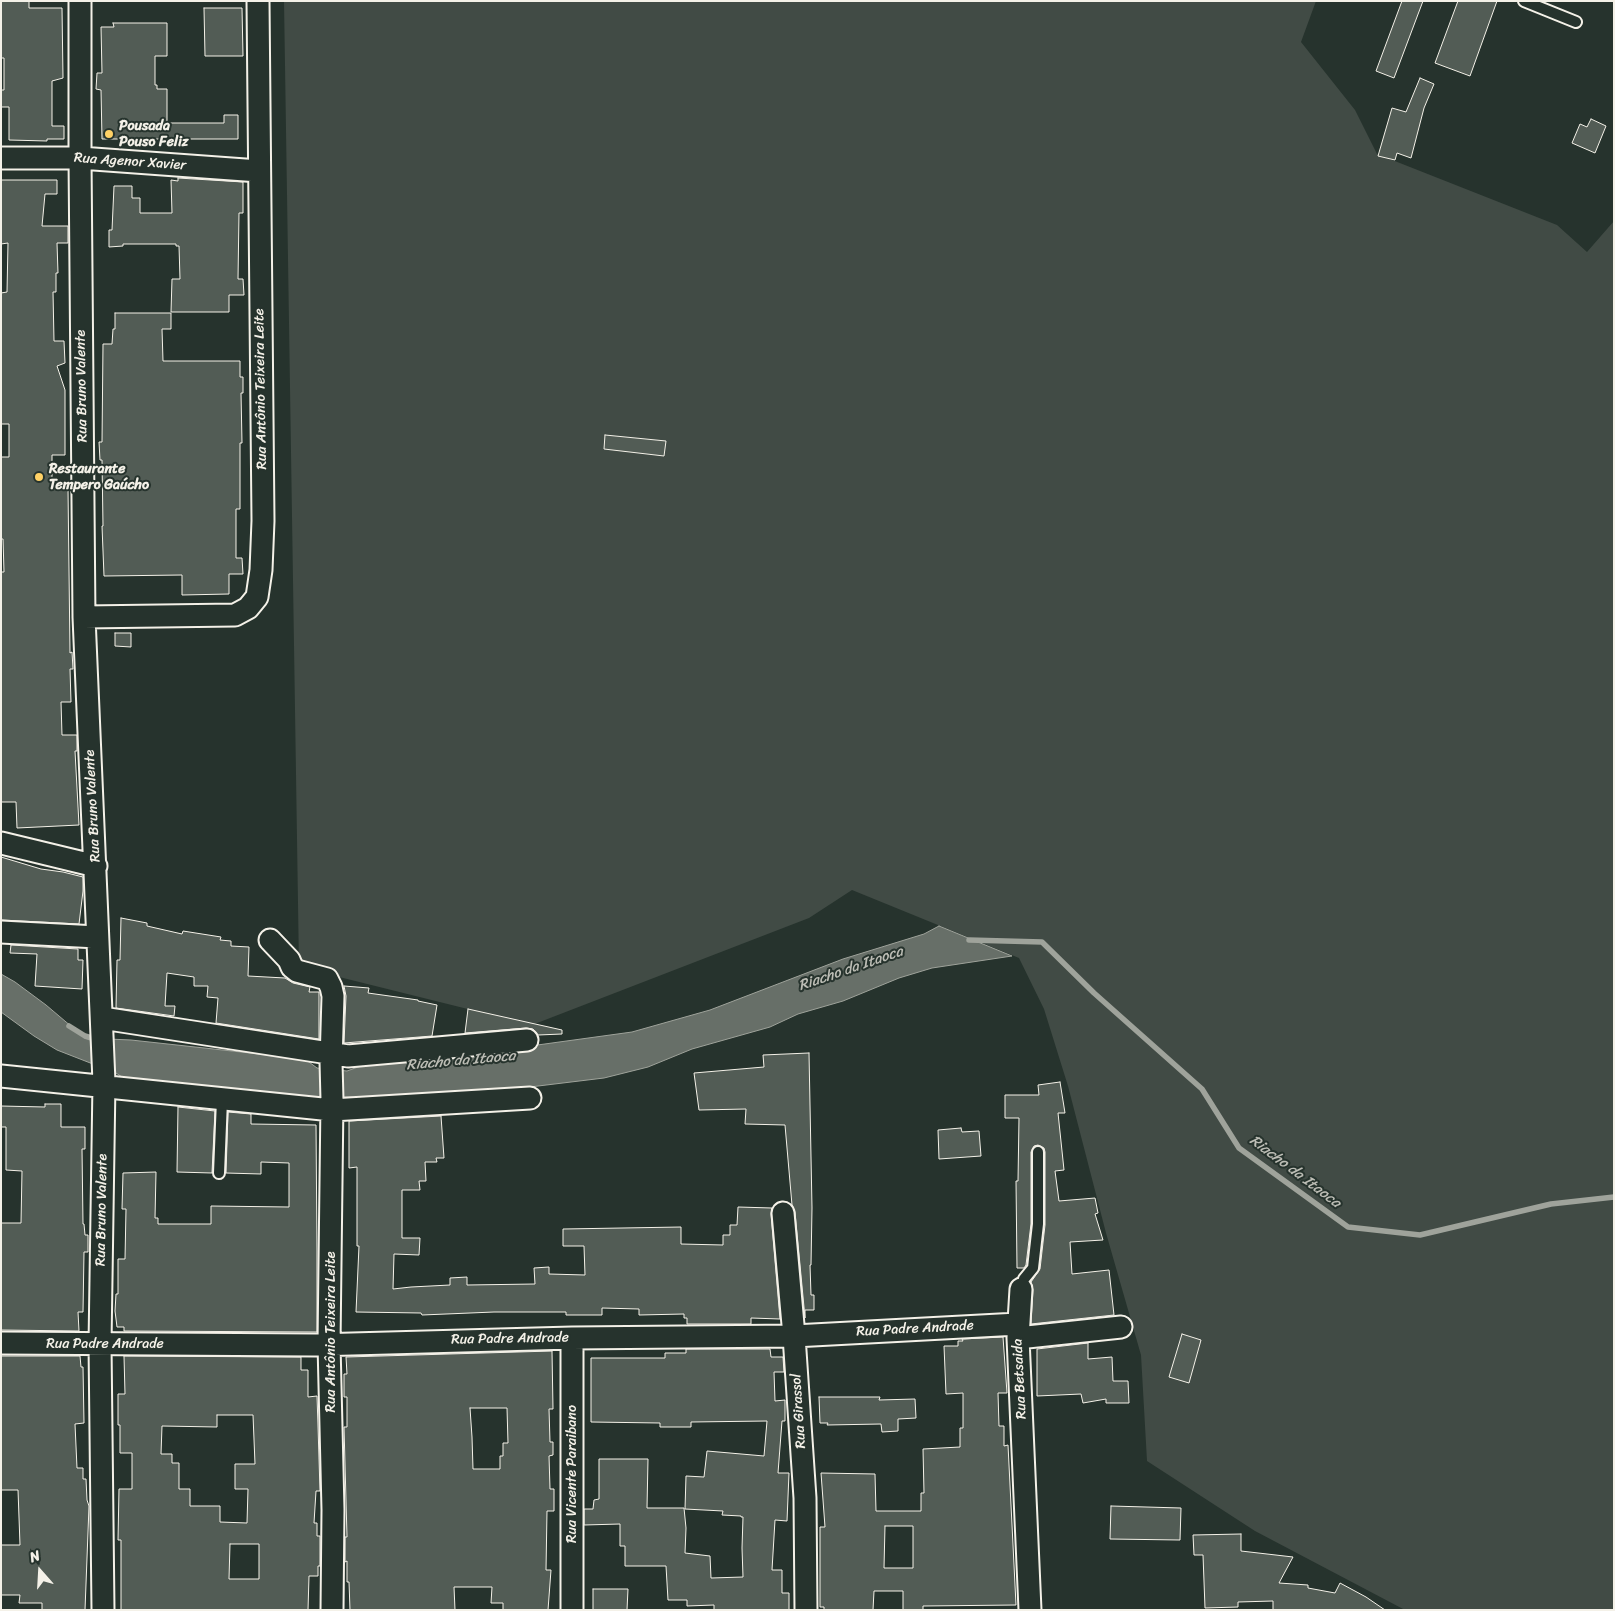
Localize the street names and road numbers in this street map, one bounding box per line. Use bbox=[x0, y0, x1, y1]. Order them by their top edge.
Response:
street label: Rua Agenor Xavier bbox=[73, 150, 187, 174]
street label: Rua Antônio Teixeira Leite bbox=[251, 308, 271, 470]
street label: Rua Bruno Valente bbox=[73, 330, 91, 442]
street label: Rua Bruno Valente bbox=[82, 749, 104, 863]
street label: Rua Bruno Valente bbox=[93, 1154, 111, 1266]
street label: Rua Antônio Teixeira Leite bbox=[323, 1252, 339, 1412]
street label: Rua Padre Andrade bbox=[856, 1318, 974, 1340]
street label: Rua Padre Andrade bbox=[451, 1330, 569, 1348]
street label: Rua Padre Andrade bbox=[46, 1336, 164, 1352]
street label: Rua Betsaida bbox=[1010, 1338, 1030, 1420]
street label: Rua Girassol bbox=[788, 1373, 810, 1449]
street label: Rua Vicente Paraibano bbox=[564, 1405, 580, 1543]

